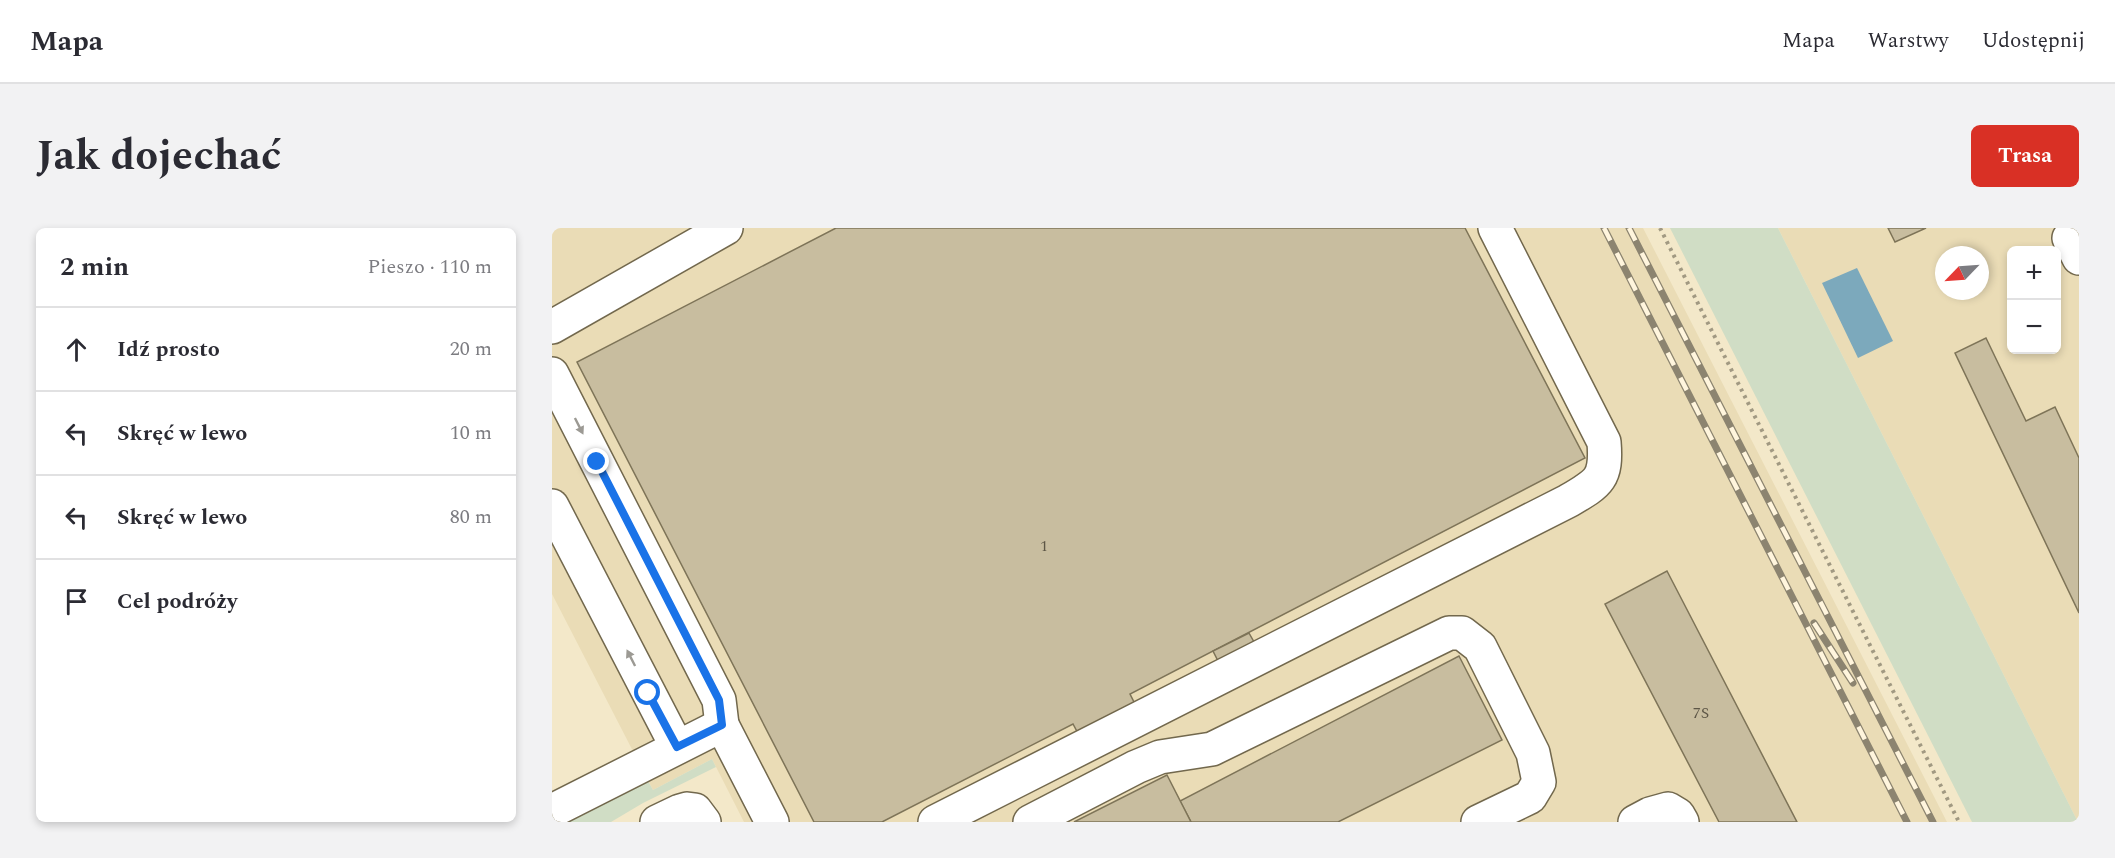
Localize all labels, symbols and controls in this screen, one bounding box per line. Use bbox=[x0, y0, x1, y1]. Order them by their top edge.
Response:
text: Mapa bbox=[30, 20, 103, 63]
text: Mapa bbox=[1782, 25, 1835, 57]
text: Warstwy bbox=[1868, 25, 1949, 57]
text: Udostępnij bbox=[1982, 25, 2085, 57]
text: Jak dojechać bbox=[36, 125, 281, 188]
button: Trasa bbox=[1971, 125, 2079, 187]
north arrow bbox=[1935, 246, 1989, 300]
map controls bbox=[2007, 246, 2061, 354]
button: + bbox=[2007, 246, 2061, 300]
text: 2 min bbox=[60, 247, 129, 287]
text: Pieszo · 110 m bbox=[367, 252, 492, 282]
button: − bbox=[2007, 300, 2061, 354]
icon: ahead bbox=[60, 333, 93, 366]
text: Idź prosto bbox=[117, 333, 220, 366]
text: 20 m bbox=[450, 334, 492, 364]
icon: left bbox=[60, 417, 93, 450]
text: Skręć w lewo bbox=[117, 417, 247, 450]
one-way arrow bbox=[574, 417, 583, 434]
text: 10 m bbox=[450, 418, 492, 448]
route end bbox=[583, 448, 609, 474]
icon: left bbox=[60, 501, 93, 534]
text: Skręć w lewo bbox=[117, 501, 247, 534]
text: 80 m bbox=[450, 502, 492, 532]
house number: 1 bbox=[1040, 534, 1048, 558]
icon: arrive bbox=[60, 585, 93, 618]
text: Cel podróży bbox=[117, 585, 237, 618]
one-way arrow bbox=[626, 650, 635, 667]
route start bbox=[634, 679, 660, 705]
house number: 7S bbox=[1693, 701, 1709, 725]

